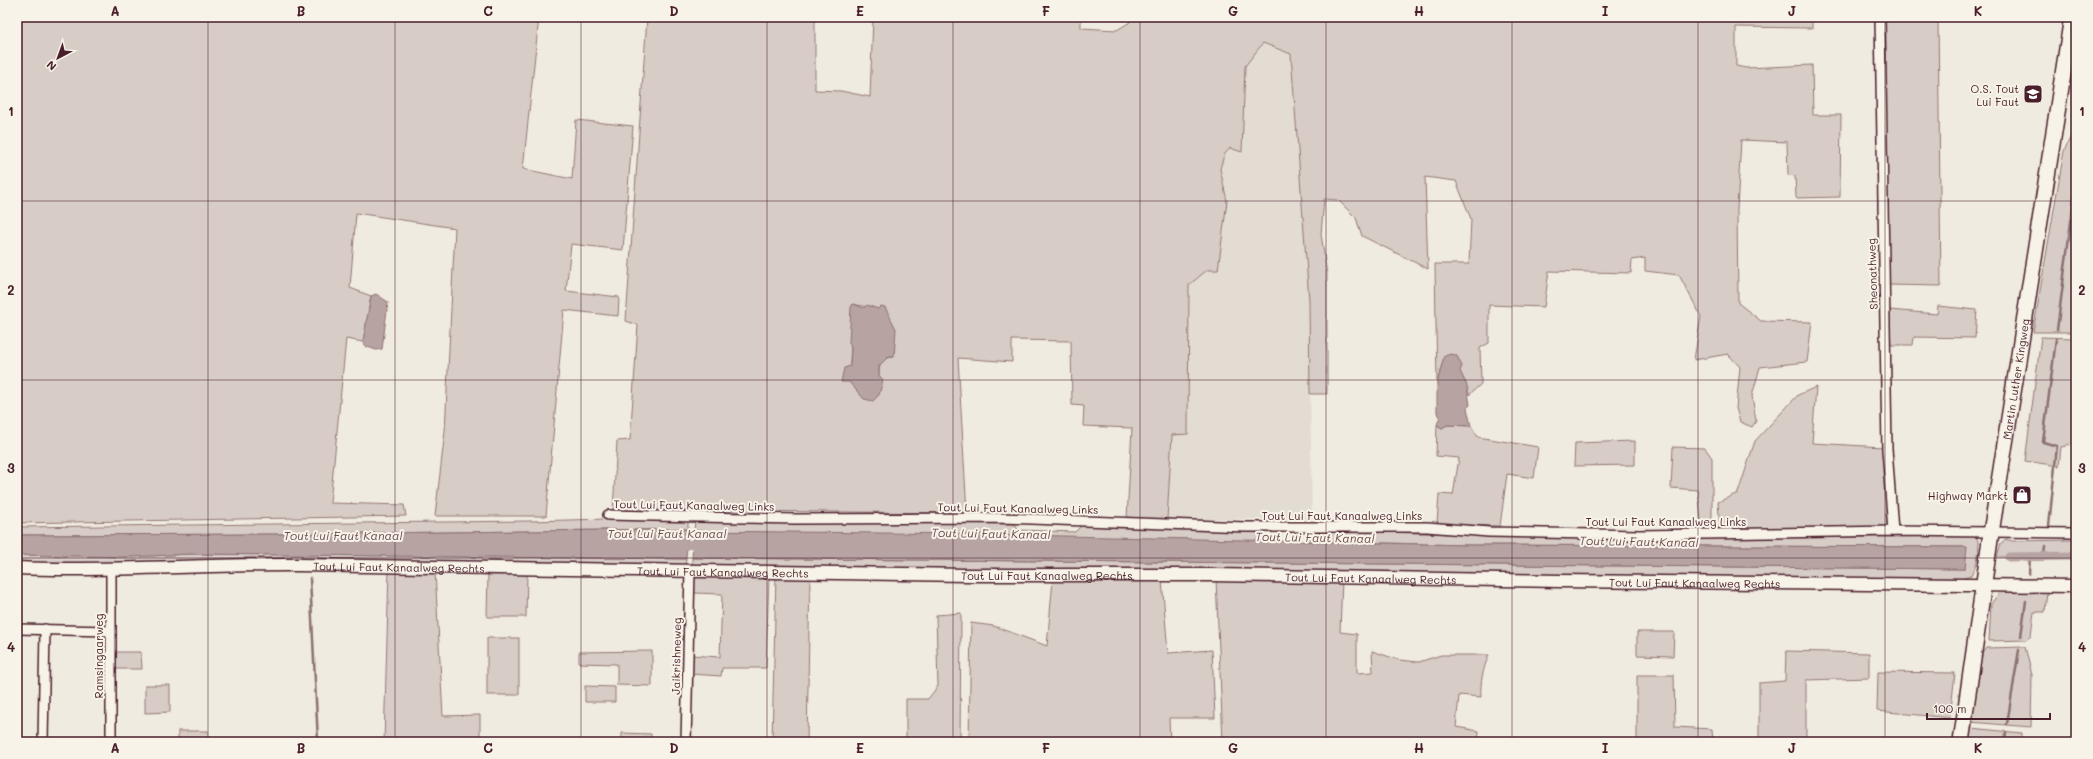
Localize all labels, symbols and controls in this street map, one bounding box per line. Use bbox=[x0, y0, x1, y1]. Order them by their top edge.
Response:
text: A bbox=[110, 2, 120, 19]
text: B bbox=[297, 2, 306, 19]
text: C bbox=[483, 2, 493, 19]
text: D bbox=[669, 2, 679, 19]
text: E bbox=[856, 2, 864, 19]
text: F bbox=[1042, 2, 1050, 19]
text: G bbox=[1228, 2, 1238, 19]
text: H bbox=[1414, 2, 1424, 19]
text: I bbox=[1602, 2, 1609, 19]
text: J bbox=[1788, 2, 1796, 19]
text: K bbox=[1974, 2, 1983, 19]
north arrow bbox=[38, 38, 78, 78]
text: N bbox=[43, 58, 59, 74]
place label: O.S. Tout Lui Faut bbox=[1971, 81, 2019, 109]
school or university icon: O.S. Tout Lui Faut bbox=[2022, 83, 2044, 105]
text: 1 bbox=[8, 102, 14, 119]
text: 1 bbox=[2079, 102, 2085, 119]
street label: Sheonathweg bbox=[1863, 238, 1881, 310]
text: 2 bbox=[7, 281, 15, 298]
text: 2 bbox=[2078, 281, 2086, 298]
street label: Martin Luther Kingweg bbox=[1998, 318, 2032, 441]
text: 3 bbox=[7, 459, 15, 476]
text: 3 bbox=[2078, 459, 2086, 476]
shop icon: Highway Markt bbox=[2011, 484, 2033, 506]
place label: Highway Markt bbox=[1928, 488, 2008, 503]
street label: Tout Lui Faut Kanaalweg Links bbox=[613, 496, 775, 514]
street label: Tout Lui Faut Kanaalweg Links bbox=[937, 499, 1099, 517]
street label: Tout Lui Faut Kanaalweg Links bbox=[1262, 508, 1422, 523]
street label: Tout Lui Faut Kanaalweg Links bbox=[1586, 514, 1746, 529]
water label: Tout Lui Faut Kanaal bbox=[931, 524, 1051, 542]
water label: Tout Lui Faut Kanaal bbox=[607, 525, 727, 541]
water label: Tout Lui Faut Kanaal bbox=[283, 527, 403, 543]
water label: Tout Lui Faut Kanaal bbox=[1255, 528, 1375, 546]
water label: Tout Lui Faut Kanaal bbox=[1579, 532, 1699, 550]
street label: Tout Lui Faut Kanaalweg Rechts bbox=[313, 558, 485, 575]
street label: Tout Lui Faut Kanaalweg Rechts bbox=[637, 563, 809, 580]
street label: Tout Lui Faut Kanaalweg Rechts bbox=[961, 567, 1133, 583]
street label: Tout Lui Faut Kanaalweg Rechts bbox=[1285, 569, 1457, 587]
street label: Tout Lui Faut Kanaalweg Rechts bbox=[1609, 574, 1781, 591]
street label: Ramsingaarweg bbox=[91, 614, 106, 698]
street label: Jaikrishneweg bbox=[668, 617, 684, 695]
text: 4 bbox=[7, 638, 15, 655]
text: 4 bbox=[2078, 638, 2086, 655]
scale bar bbox=[1927, 695, 2050, 721]
text: 100 m bbox=[1933, 700, 1967, 716]
text: A bbox=[110, 739, 120, 756]
text: B bbox=[297, 739, 306, 756]
text: C bbox=[483, 739, 493, 756]
text: D bbox=[669, 739, 679, 756]
text: E bbox=[856, 739, 864, 756]
text: F bbox=[1042, 739, 1050, 756]
text: G bbox=[1228, 739, 1238, 756]
text: H bbox=[1414, 739, 1424, 756]
text: I bbox=[1602, 739, 1609, 756]
text: J bbox=[1788, 739, 1796, 756]
text: K bbox=[1974, 739, 1983, 756]

